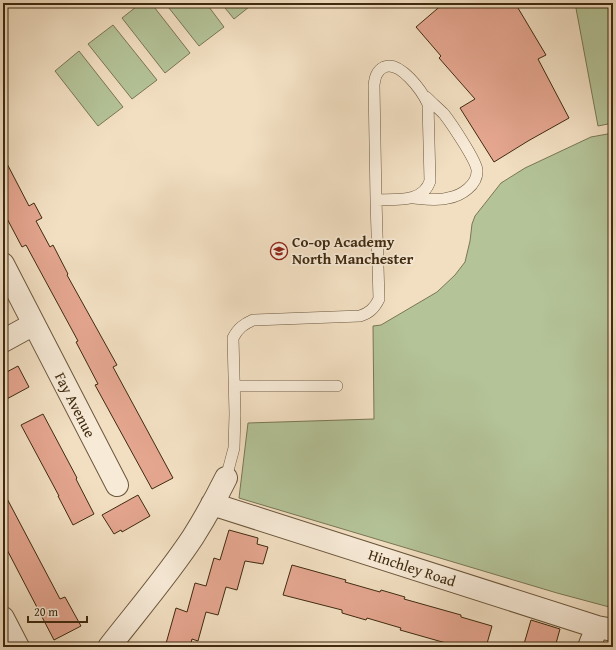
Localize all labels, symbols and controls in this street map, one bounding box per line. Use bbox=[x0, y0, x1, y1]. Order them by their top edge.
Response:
place label: Co-op Academy North Manchester bbox=[292, 231, 414, 269]
school or university icon: Co-op Academy North Manchester bbox=[269, 241, 289, 261]
street label: Fay Avenue bbox=[50, 369, 101, 441]
street label: Hinchley Road bbox=[366, 544, 459, 592]
scale bar bbox=[28, 598, 87, 624]
text: 20 m bbox=[34, 603, 58, 620]

